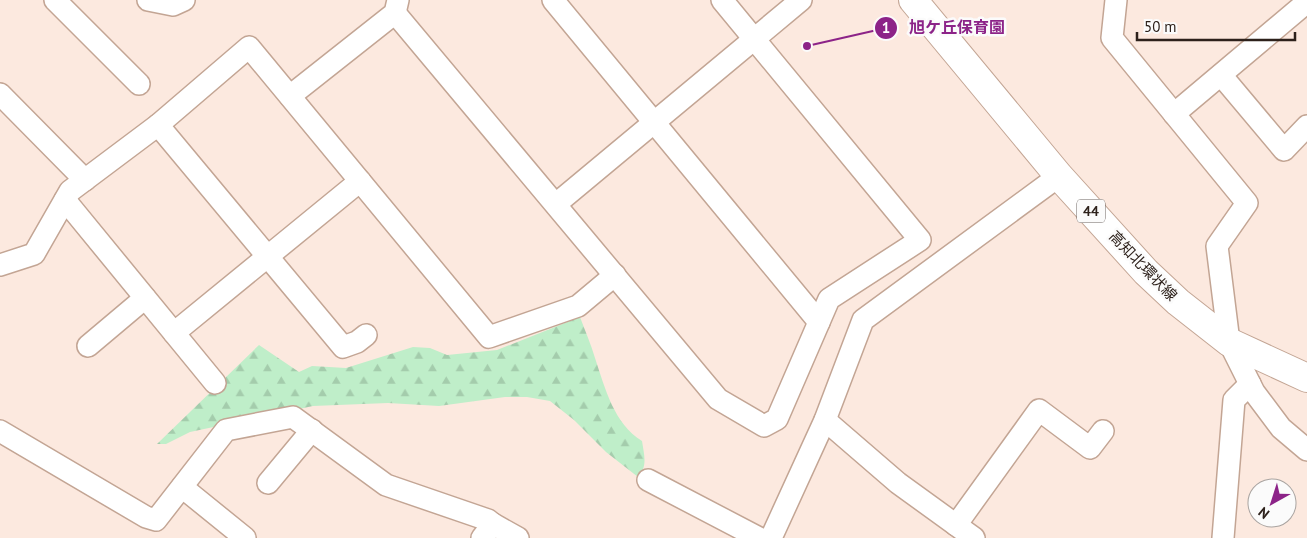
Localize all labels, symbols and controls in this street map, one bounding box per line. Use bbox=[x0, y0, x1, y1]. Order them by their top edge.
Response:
scale bar bbox=[1137, 10, 1294, 42]
callout: 旭ケ丘保育園 bbox=[874, 12, 1015, 43]
text: 旭ケ丘保育園 bbox=[909, 17, 1005, 37]
text: 50 m bbox=[1144, 17, 1177, 36]
text: 1 bbox=[882, 18, 890, 37]
road number: 44 bbox=[1077, 200, 1105, 222]
street label: 高知北環状線 bbox=[1105, 227, 1181, 305]
north arrow bbox=[1247, 478, 1297, 528]
text: N bbox=[1255, 503, 1273, 523]

